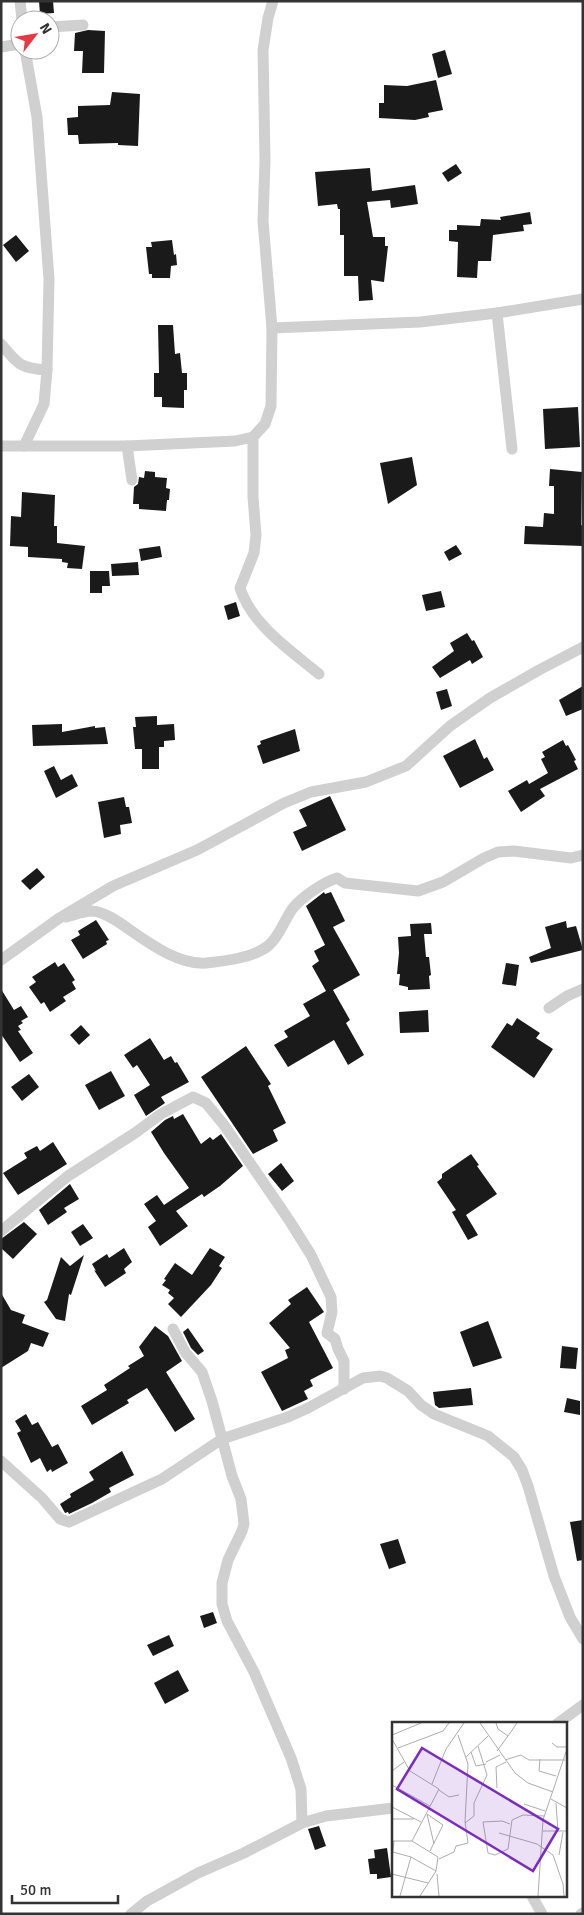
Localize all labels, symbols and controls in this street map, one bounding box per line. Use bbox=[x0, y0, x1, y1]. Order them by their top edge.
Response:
north arrow bbox=[10, 10, 60, 60]
text: N bbox=[36, 20, 56, 37]
inset map bbox=[392, 1722, 566, 1898]
scale bar bbox=[12, 1872, 119, 1904]
text: 50 m bbox=[20, 1881, 51, 1899]

